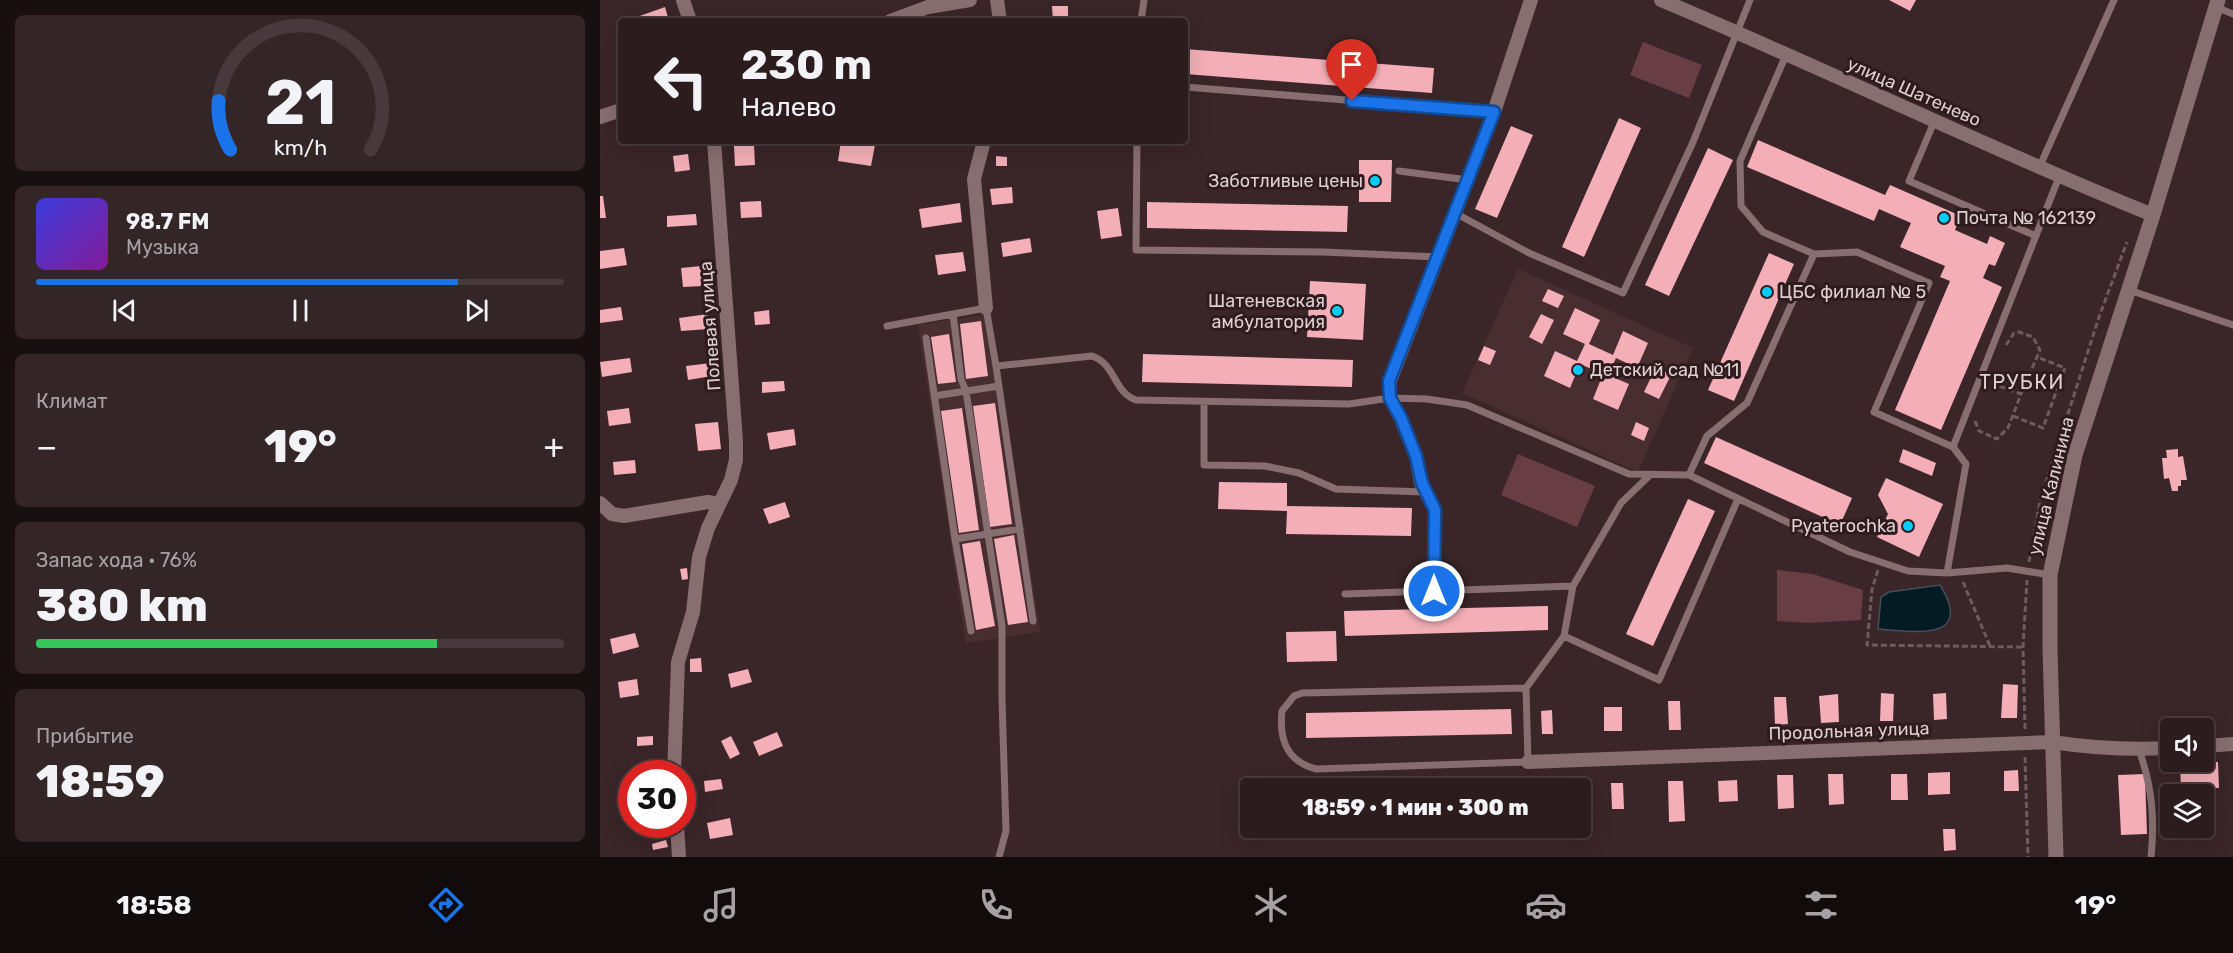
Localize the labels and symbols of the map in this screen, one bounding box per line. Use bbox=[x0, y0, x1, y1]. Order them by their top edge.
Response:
pin bbox=[1326, 39, 1377, 101]
street label: улица Шатенево bbox=[1844, 53, 1984, 131]
place label: Заботливые цены bbox=[1208, 170, 1363, 192]
marker: Заботливые цены bbox=[1368, 174, 1382, 188]
place label: Почта № 162139 bbox=[1956, 207, 2096, 229]
marker: Почта № 162139 bbox=[1937, 211, 1951, 225]
street label: Полевая улица bbox=[695, 261, 725, 391]
place label: ЦБС филиал № 5 bbox=[1779, 281, 1926, 303]
marker: ЦБС филиал № 5 bbox=[1760, 285, 1774, 299]
place label: Шатеневская амбулатория bbox=[1208, 290, 1325, 333]
marker: Шатеневская амбулатория bbox=[1330, 304, 1344, 318]
place label: Детский сад №11 bbox=[1590, 359, 1739, 381]
marker: Детский сад №11 bbox=[1571, 363, 1585, 377]
district label: ТРУБКИ bbox=[1979, 370, 2065, 394]
street label: улица Калинина bbox=[2023, 415, 2079, 557]
place label: Pyaterochka bbox=[1791, 515, 1896, 537]
marker: Pyaterochka bbox=[1901, 519, 1915, 533]
position arrow bbox=[1402, 559, 1466, 623]
street label: Продольная улица bbox=[1768, 717, 1930, 745]
speed limit sign: 30 bbox=[618, 760, 696, 838]

